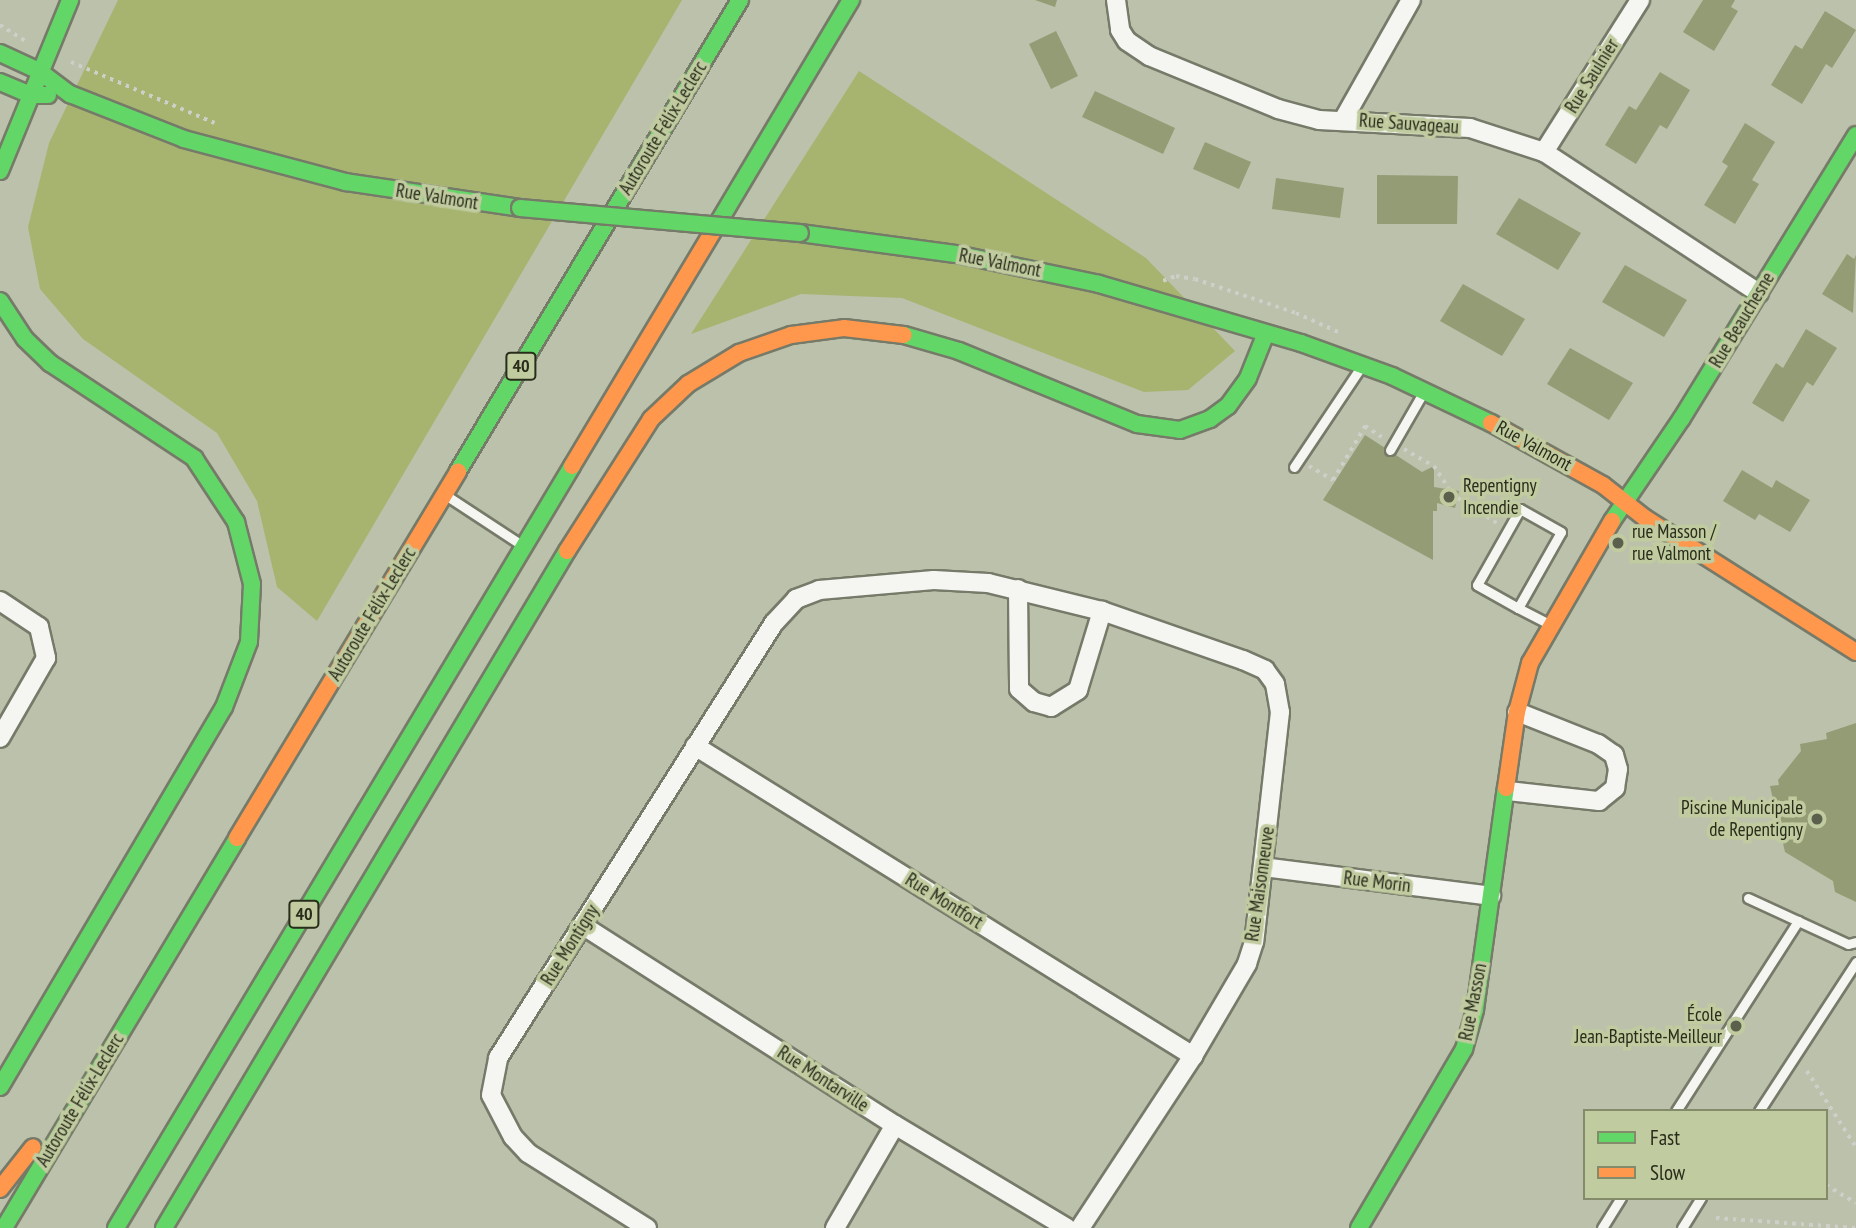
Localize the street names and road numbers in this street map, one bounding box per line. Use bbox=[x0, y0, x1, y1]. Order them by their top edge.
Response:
street label: Rue Saulnier bbox=[1560, 35, 1624, 117]
street label: Autoroute Félix-Leclerc bbox=[614, 57, 712, 199]
street label: Rue Sauvageau bbox=[1358, 109, 1460, 139]
street label: Rue Valmont bbox=[394, 179, 480, 215]
street label: Rue Valmont bbox=[957, 244, 1043, 282]
street label: Rue Beauchesne bbox=[1705, 268, 1779, 372]
road number: 40 bbox=[505, 352, 537, 380]
street label: Rue Valmont bbox=[1492, 416, 1576, 476]
street label: Autoroute Félix-Leclerc bbox=[323, 543, 421, 685]
street label: Rue Maisonneuve bbox=[1241, 825, 1279, 943]
street label: Rue Morin bbox=[1342, 867, 1412, 897]
street label: Rue Montfort bbox=[901, 868, 987, 934]
road number: 40 bbox=[288, 900, 320, 929]
street label: Rue Montigny bbox=[536, 900, 604, 990]
street label: Rue Masson bbox=[1454, 961, 1492, 1043]
street label: Autoroute Félix-Leclerc bbox=[31, 1029, 129, 1171]
street label: Rue Montarville bbox=[773, 1041, 873, 1117]

